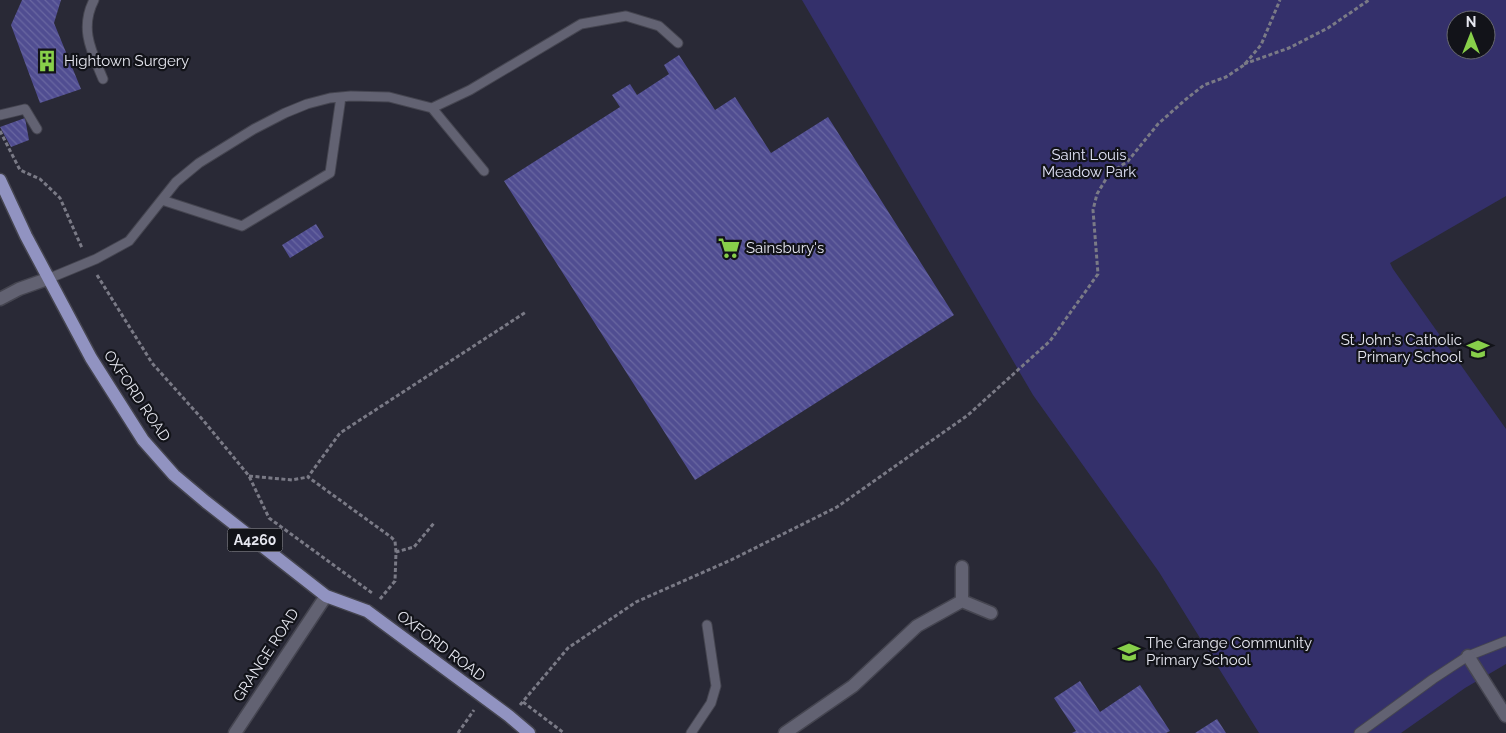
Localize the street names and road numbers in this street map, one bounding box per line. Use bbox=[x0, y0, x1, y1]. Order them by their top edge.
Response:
street label: OXFORD ROAD bbox=[100, 347, 174, 445]
road number: A4260 bbox=[228, 528, 282, 552]
street label: GRANGE ROAD bbox=[229, 605, 303, 705]
street label: OXFORD ROAD bbox=[393, 607, 489, 685]

